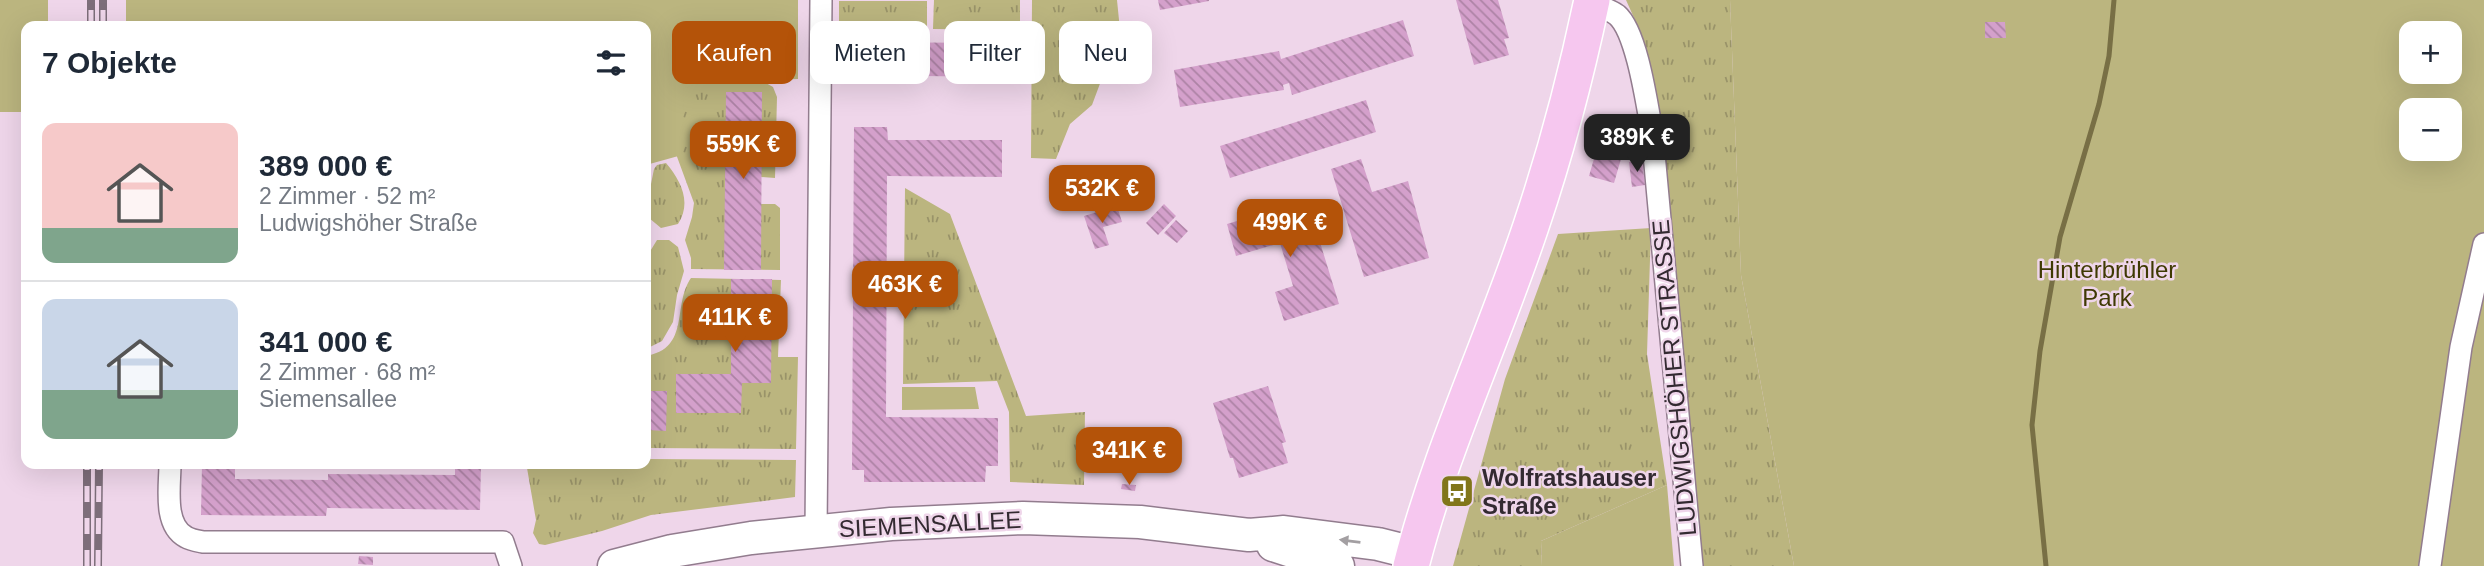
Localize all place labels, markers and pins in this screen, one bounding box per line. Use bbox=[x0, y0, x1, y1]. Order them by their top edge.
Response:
pin: 389K € bbox=[1580, 114, 1694, 174]
pin: 559K € bbox=[686, 122, 800, 181]
pin: 532K € bbox=[1045, 166, 1159, 225]
pin: 499K € bbox=[1233, 200, 1347, 259]
pin: 463K € bbox=[848, 262, 962, 321]
pin: 411K € bbox=[678, 294, 792, 354]
pin: 341K € bbox=[1072, 428, 1186, 487]
place label: Wolfratshauser Straße bbox=[1482, 464, 1656, 519]
bus stop icon: Wolfratshauser Straße bbox=[1438, 472, 1476, 510]

